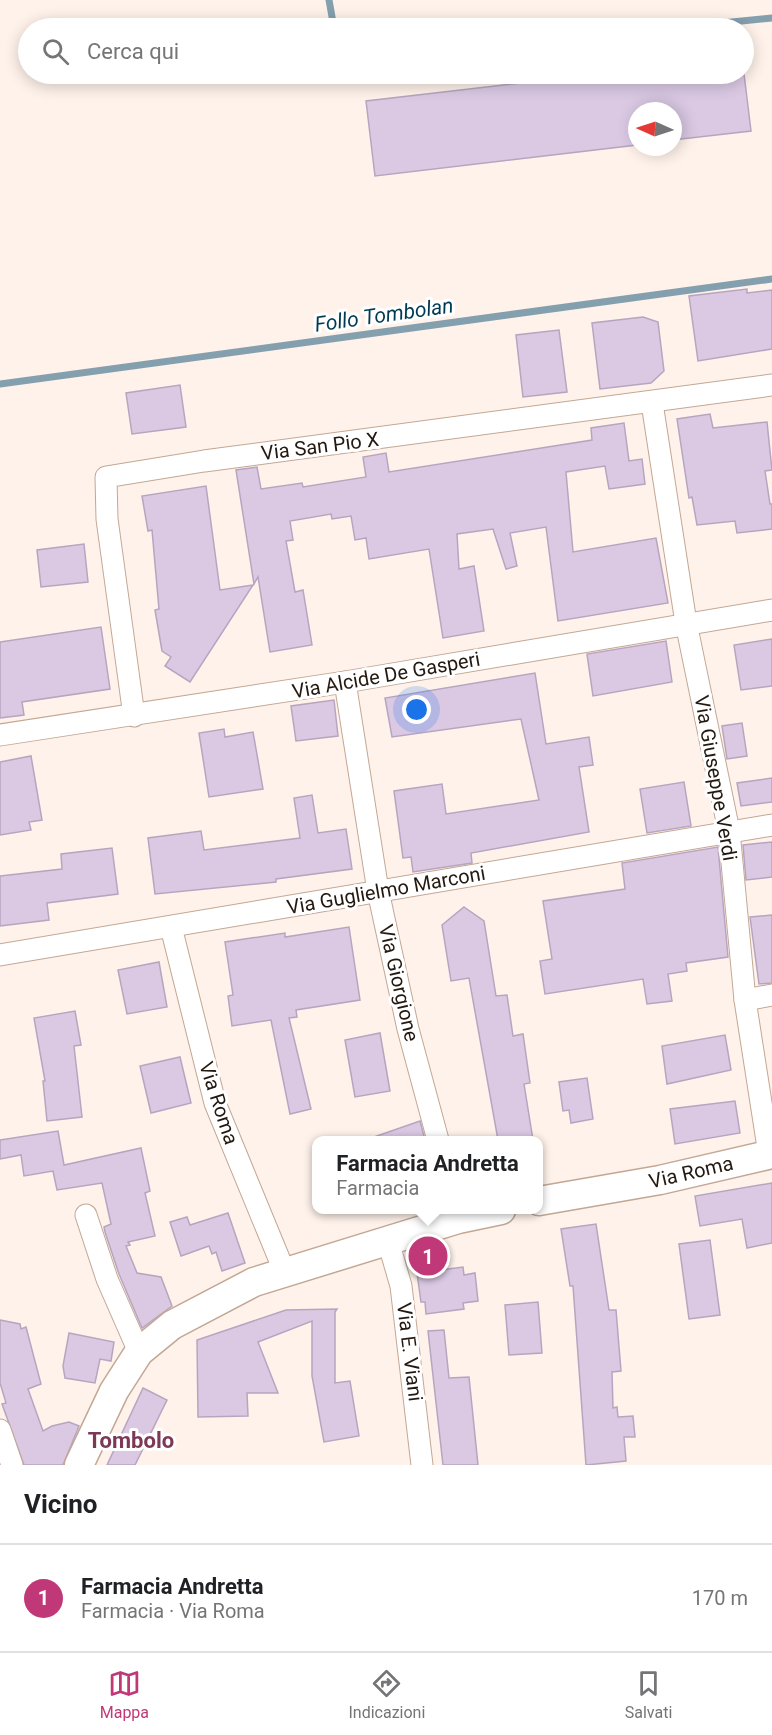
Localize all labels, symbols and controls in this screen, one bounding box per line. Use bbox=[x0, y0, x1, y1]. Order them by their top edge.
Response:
search box bbox=[18, 18, 754, 84]
icon: search bbox=[39, 35, 72, 68]
text: Cerca qui bbox=[87, 39, 179, 64]
north arrow bbox=[628, 102, 682, 156]
water label: Follo Tombolan bbox=[313, 293, 455, 337]
street label: Via San Pio X bbox=[260, 427, 381, 465]
street label: Via Alcide De Gasperi bbox=[290, 647, 482, 703]
street label: Via Giuseppe Verdi bbox=[690, 693, 742, 863]
your location bbox=[402, 695, 431, 724]
street label: Via Guglielmo Marconi bbox=[285, 861, 487, 919]
street label: Via Giorgione bbox=[374, 922, 424, 1044]
street label: Via Roma bbox=[194, 1059, 244, 1147]
popup bbox=[312, 1136, 543, 1214]
text: Farmacia Andretta bbox=[336, 1151, 519, 1176]
street label: Via Roma bbox=[647, 1151, 735, 1193]
text: Farmacia bbox=[336, 1176, 419, 1200]
pin: 1 bbox=[408, 1234, 448, 1278]
street label: Via E. Viani bbox=[392, 1301, 428, 1403]
district label: Tombolo bbox=[88, 1428, 174, 1453]
text: Vicino bbox=[24, 1489, 98, 1519]
text: Farmacia Andretta bbox=[81, 1574, 263, 1599]
text: 1 bbox=[38, 1586, 49, 1610]
text: 170 m bbox=[692, 1586, 748, 1610]
text: Farmacia · Via Roma bbox=[81, 1599, 265, 1623]
tab: Mappa bbox=[100, 1667, 149, 1722]
tab: Indicazioni bbox=[348, 1667, 425, 1722]
tab: Salvati bbox=[625, 1667, 672, 1722]

